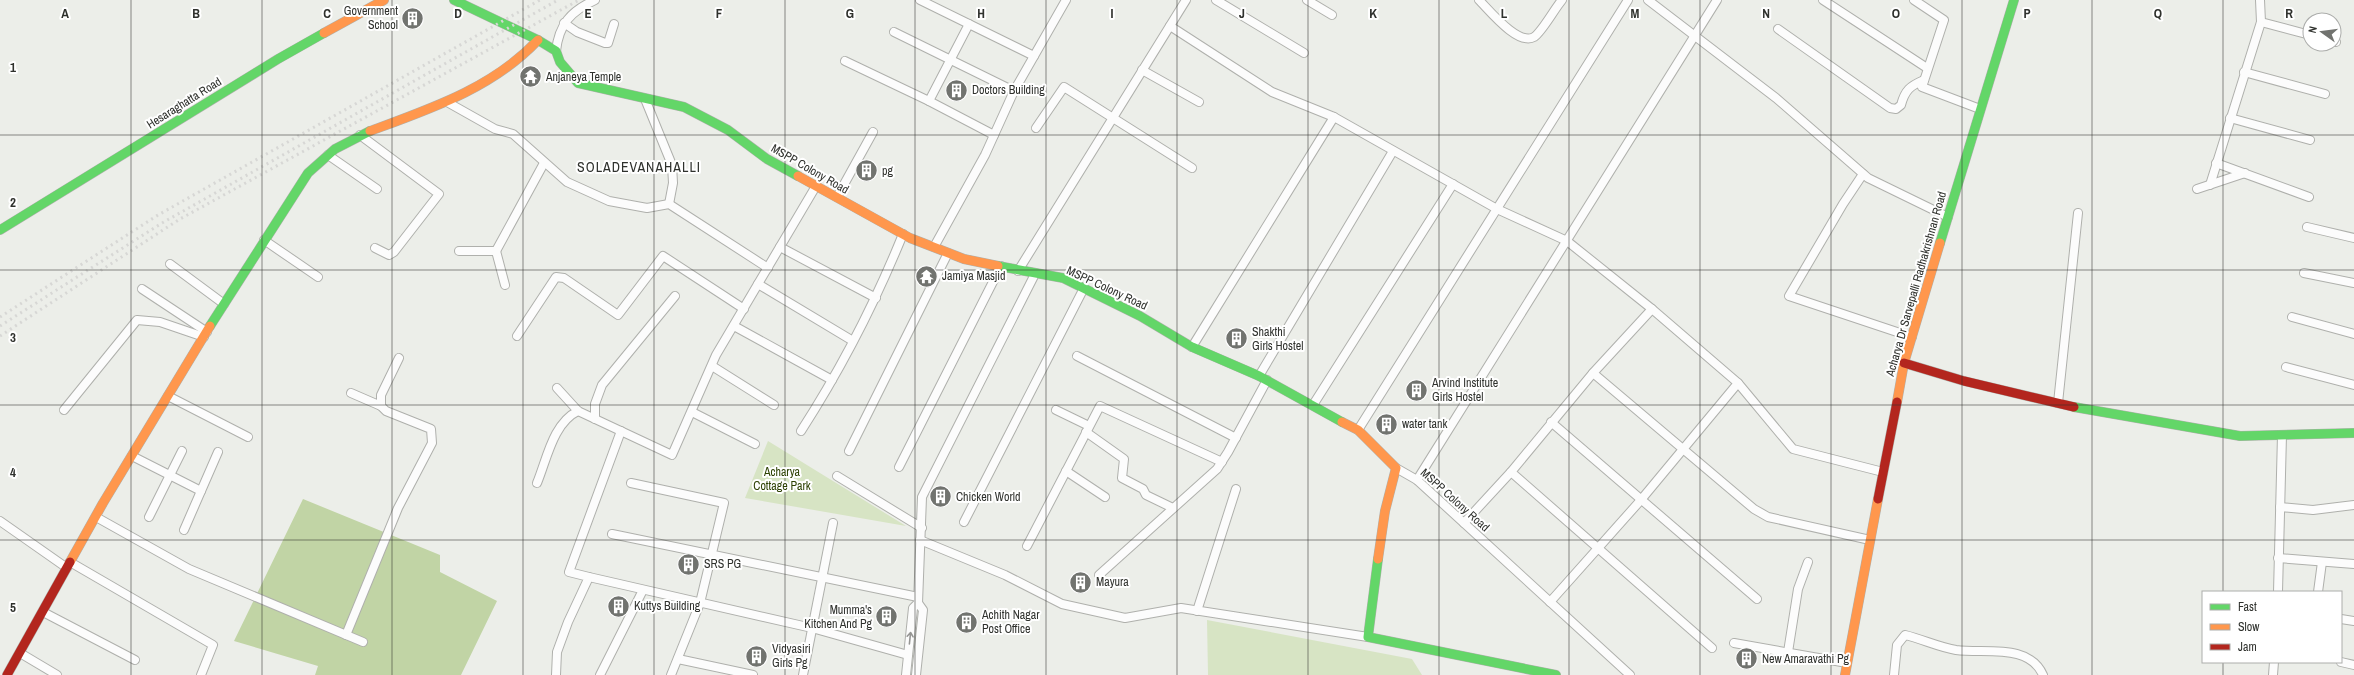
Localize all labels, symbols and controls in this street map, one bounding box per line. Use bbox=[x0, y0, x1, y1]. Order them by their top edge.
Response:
place label: Government School bbox=[344, 3, 398, 33]
text: A bbox=[61, 5, 69, 22]
text: B bbox=[192, 5, 200, 22]
text: C bbox=[323, 5, 331, 22]
building icon: Government School bbox=[400, 5, 426, 31]
text: D bbox=[454, 5, 462, 22]
text: E bbox=[584, 5, 592, 22]
text: F bbox=[716, 5, 723, 22]
text: G bbox=[846, 5, 854, 22]
text: H bbox=[977, 5, 985, 22]
text: I bbox=[1111, 5, 1114, 22]
text: J bbox=[1239, 5, 1245, 22]
text: K bbox=[1369, 5, 1377, 22]
text: L bbox=[1501, 5, 1508, 22]
text: M bbox=[1631, 5, 1640, 22]
text: N bbox=[1762, 5, 1770, 22]
text: O bbox=[1892, 5, 1900, 22]
text: P bbox=[2023, 5, 2031, 22]
text: Q bbox=[2154, 5, 2162, 22]
text: R bbox=[2285, 5, 2293, 22]
north arrow bbox=[2302, 12, 2342, 52]
text: N bbox=[2305, 25, 2320, 34]
text: 1 bbox=[10, 59, 16, 76]
temple icon: Anjaneya Temple bbox=[518, 64, 544, 90]
place label: Anjaneya Temple bbox=[545, 69, 621, 85]
street label: Hesaraghatta Road bbox=[144, 74, 224, 132]
building icon: Doctors Building bbox=[944, 77, 970, 103]
place label: Doctors Building bbox=[972, 82, 1045, 98]
street label: MSPP Colony Road bbox=[768, 140, 852, 198]
district label: SOLADEVANAHALLI bbox=[577, 158, 701, 176]
building icon: pg bbox=[854, 158, 880, 184]
place label: pg bbox=[882, 163, 893, 179]
street label: Acharya Dr Sarvepalli Radhakrishnan Road bbox=[1882, 190, 1950, 379]
text: 2 bbox=[10, 194, 16, 211]
street label: MSPP Colony Road bbox=[1064, 262, 1150, 314]
temple icon: Jamiya Masjid bbox=[914, 263, 940, 289]
place label: Jamiya Masjid bbox=[942, 268, 1005, 284]
place label: Shakthi Girls Hostel bbox=[1252, 324, 1303, 354]
building icon: Shakthi Girls Hostel bbox=[1223, 326, 1249, 352]
text: 3 bbox=[10, 329, 16, 346]
place label: Arvind Institute Girls Hostel bbox=[1431, 375, 1498, 405]
building icon: Arvind Institute Girls Hostel bbox=[1403, 377, 1429, 403]
building icon: water tank bbox=[1373, 411, 1399, 437]
place label: water tank bbox=[1402, 416, 1447, 432]
text: 4 bbox=[10, 464, 16, 481]
park label: Acharya Cottage Park bbox=[753, 464, 811, 494]
street label: MSPP Colony Road bbox=[1417, 465, 1493, 535]
building icon: Chicken World bbox=[928, 484, 954, 510]
place label: Chicken World bbox=[956, 489, 1020, 505]
building icon: SRS PG bbox=[675, 551, 701, 577]
place label: SRS PG bbox=[704, 556, 741, 572]
building icon: Mayura bbox=[1067, 569, 1093, 595]
place label: Mayura bbox=[1096, 574, 1129, 590]
legend bbox=[2202, 591, 2342, 663]
building icon: Kuttys Building bbox=[605, 593, 631, 619]
place label: Kuttys Building bbox=[634, 598, 701, 614]
text: 5 bbox=[10, 599, 16, 616]
text: Fast bbox=[2238, 599, 2257, 615]
place label: Mumma's Kitchen And Pg bbox=[804, 602, 873, 632]
building icon: Mumma's Kitchen And Pg bbox=[874, 604, 900, 630]
place label: Achith Nagar Post Office bbox=[981, 607, 1040, 637]
building icon: Achith Nagar Post Office bbox=[954, 609, 980, 635]
text: Slow bbox=[2238, 619, 2260, 635]
one-way arrow bbox=[906, 632, 914, 645]
text: Jam bbox=[2238, 639, 2257, 655]
place label: Vidyasiri Girls Pg bbox=[772, 641, 811, 671]
building icon: Vidyasiri Girls Pg bbox=[744, 643, 770, 669]
building icon: New Amaravathi Pg bbox=[1734, 646, 1760, 672]
place label: New Amaravathi Pg bbox=[1762, 651, 1849, 667]

